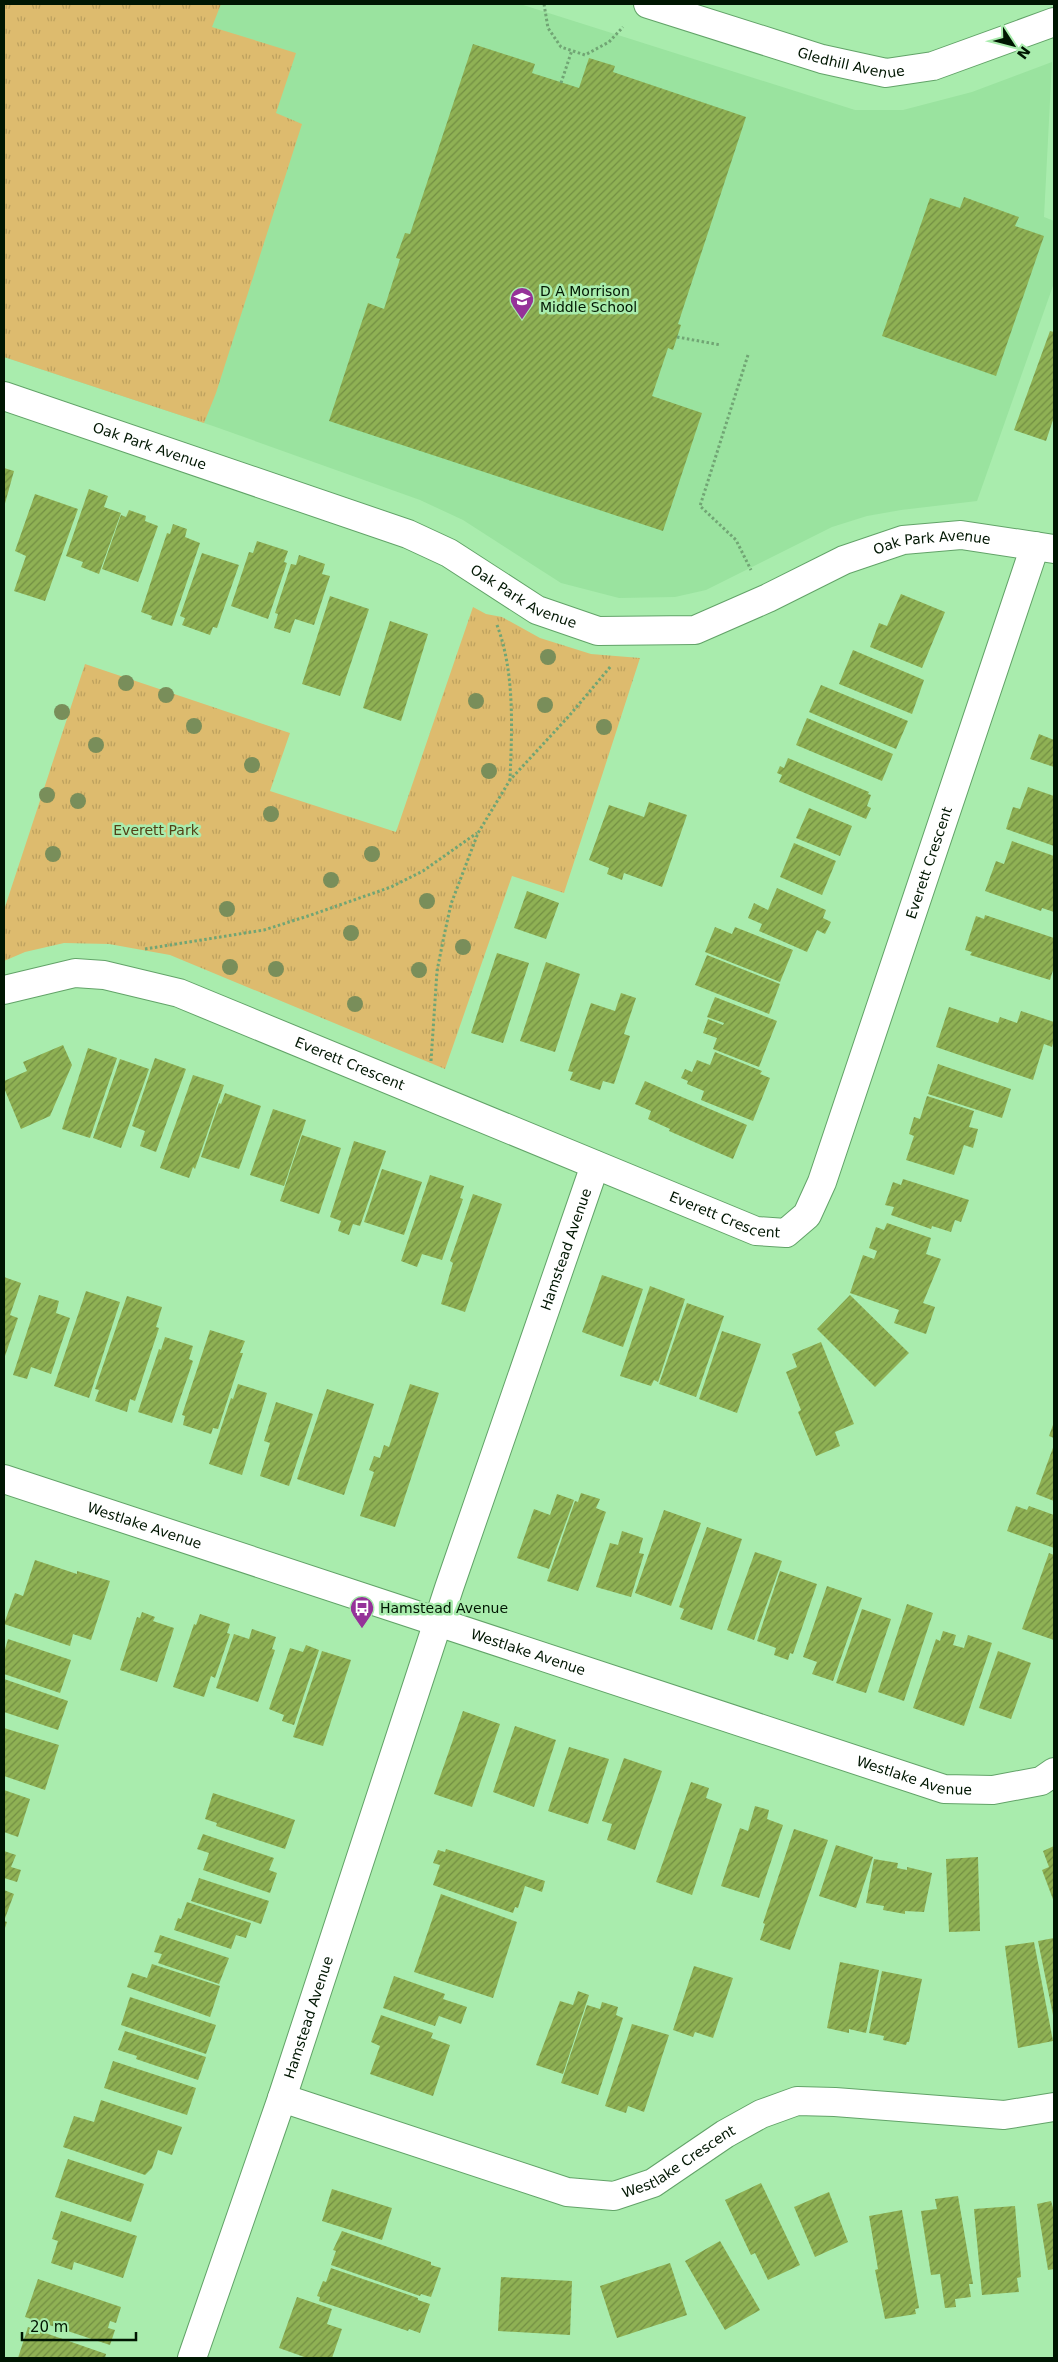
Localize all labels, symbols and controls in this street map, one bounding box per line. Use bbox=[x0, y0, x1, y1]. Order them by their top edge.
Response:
north arrow bbox=[988, 20, 1038, 70]
text: N bbox=[1014, 43, 1033, 62]
street label: Gledhill Avenue bbox=[796, 44, 906, 81]
place label: D A Morrison Middle School bbox=[540, 283, 637, 315]
school or university icon: D A Morrison Middle School bbox=[509, 286, 535, 320]
street label: Oak Park Avenue bbox=[91, 419, 209, 473]
street label: Oak Park Avenue bbox=[871, 527, 992, 558]
street label: Oak Park Avenue bbox=[468, 561, 579, 631]
street label: Everett Crescent bbox=[903, 804, 955, 921]
park label: Everett Park bbox=[113, 822, 200, 838]
street label: Everett Crescent bbox=[293, 1034, 408, 1093]
street label: Hamstead Avenue bbox=[537, 1186, 594, 1313]
street label: Everett Crescent bbox=[667, 1188, 781, 1241]
street label: Westlake Avenue bbox=[85, 1499, 204, 1552]
bus stop icon: Hamstead Avenue bbox=[349, 1595, 375, 1629]
place label: Hamstead Avenue bbox=[380, 1600, 508, 1616]
street label: Westlake Avenue bbox=[469, 1626, 588, 1678]
street label: Westlake Avenue bbox=[854, 1753, 972, 1798]
street label: Hamstead Avenue bbox=[281, 1954, 336, 2081]
street label: Westlake Crescent bbox=[620, 2122, 738, 2201]
scale bar bbox=[22, 2310, 136, 2342]
text: 20 m bbox=[30, 2318, 68, 2336]

